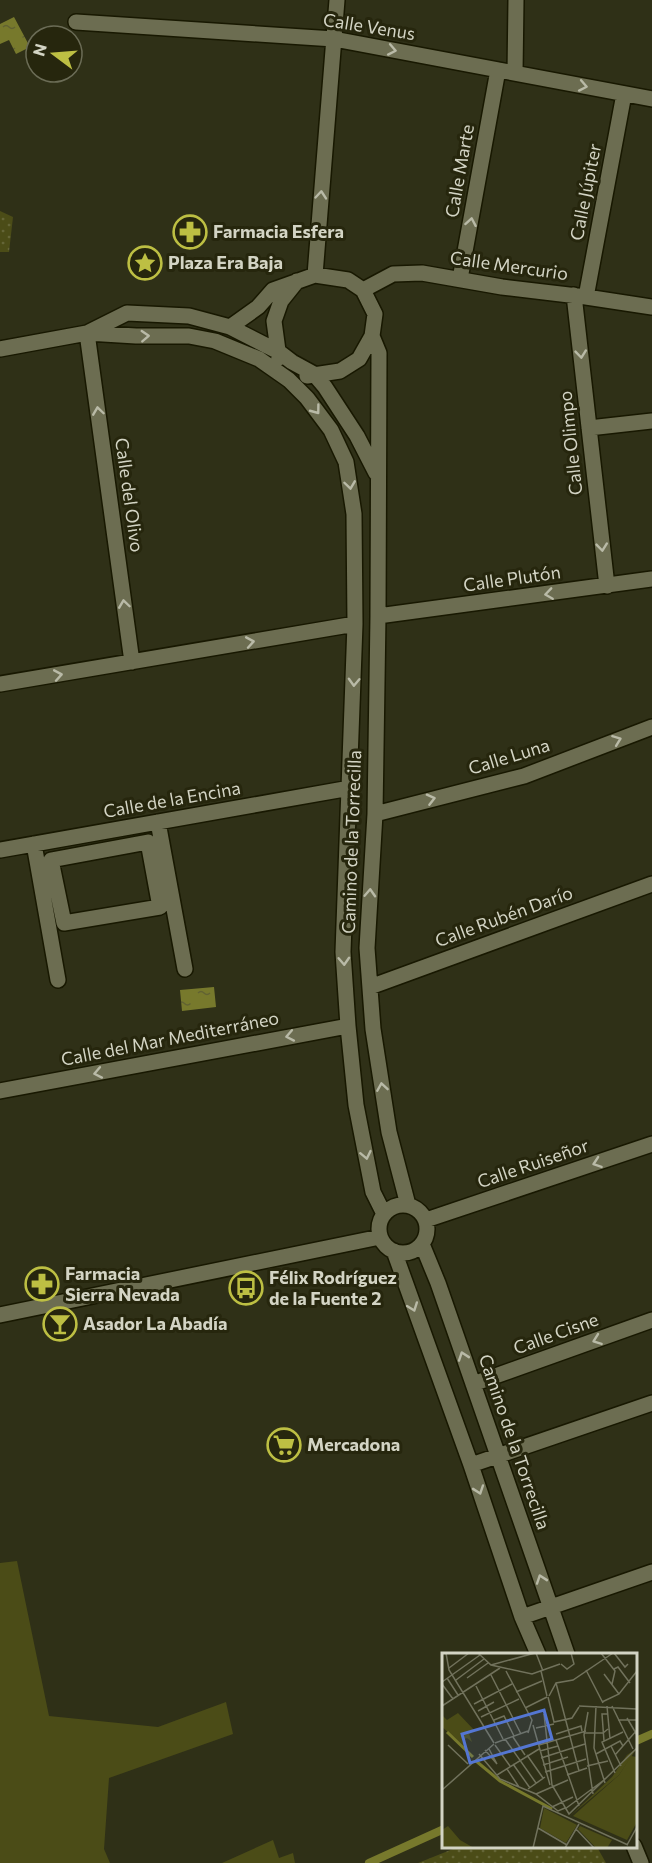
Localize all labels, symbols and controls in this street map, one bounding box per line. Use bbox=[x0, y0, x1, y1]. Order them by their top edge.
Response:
street label: Calle Venus bbox=[322, 8, 417, 44]
north arrow bbox=[24, 24, 84, 84]
text: N bbox=[28, 41, 50, 58]
one-way arrow bbox=[386, 43, 396, 56]
one-way arrow bbox=[578, 79, 588, 92]
street label: Calle Marte bbox=[440, 123, 478, 219]
street label: Calle Júpiter bbox=[565, 141, 605, 242]
one-way arrow bbox=[315, 191, 328, 200]
pharmacy icon: Farmacia Esfera bbox=[172, 214, 208, 250]
one-way arrow bbox=[464, 217, 477, 227]
place label: Farmacia Esfera bbox=[213, 220, 344, 242]
place icon: Plaza Era Baja bbox=[127, 245, 163, 281]
street label: Calle Mercurio bbox=[449, 246, 570, 284]
place label: Plaza Era Baja bbox=[168, 251, 283, 273]
one-way arrow bbox=[141, 329, 150, 342]
one-way arrow bbox=[574, 349, 586, 358]
street label: Calle Olimpo bbox=[554, 390, 586, 496]
one-way arrow bbox=[309, 403, 320, 414]
one-way arrow bbox=[93, 406, 105, 415]
street label: Calle del Olivo bbox=[111, 436, 149, 553]
one-way arrow bbox=[343, 480, 355, 489]
one-way arrow bbox=[595, 543, 608, 552]
street label: Calle Plutón bbox=[462, 560, 562, 596]
one-way arrow bbox=[544, 587, 553, 599]
one-way arrow bbox=[119, 600, 131, 609]
one-way arrow bbox=[245, 636, 255, 649]
one-way arrow bbox=[53, 669, 62, 681]
one-way arrow bbox=[347, 678, 360, 687]
street label: Calle Luna bbox=[465, 733, 552, 779]
one-way arrow bbox=[611, 735, 622, 748]
street label: Camino de la Torrecilla bbox=[337, 750, 365, 934]
street label: Calle de la Encina bbox=[102, 776, 242, 822]
one-way arrow bbox=[426, 794, 436, 807]
street label: Calle Rubén Darío bbox=[432, 881, 576, 951]
one-way arrow bbox=[364, 888, 377, 897]
one-way arrow bbox=[337, 957, 350, 966]
street label: Calle del Mar Mediterráneo bbox=[59, 1006, 281, 1070]
one-way arrow bbox=[285, 1029, 295, 1042]
one-way arrow bbox=[94, 1066, 104, 1079]
one-way arrow bbox=[376, 1082, 388, 1091]
street label: Calle Ruiseñor bbox=[474, 1134, 591, 1192]
one-way arrow bbox=[359, 1149, 372, 1159]
one-way arrow bbox=[592, 1155, 603, 1168]
place label: Farmacia Sierra Nevada bbox=[65, 1262, 180, 1305]
pharmacy icon: Farmacia Sierra Nevada bbox=[24, 1266, 60, 1302]
place label: Félix Rodríguez de la Fuente 2 bbox=[269, 1266, 397, 1309]
bus stop icon: Félix Rodríguez de la Fuente 2 bbox=[228, 1270, 264, 1306]
one-way arrow bbox=[406, 1301, 419, 1311]
bar icon: Asador La Abadía bbox=[42, 1306, 78, 1342]
street label: Calle Cisne bbox=[510, 1308, 601, 1359]
place label: Asador La Abadía bbox=[83, 1312, 227, 1334]
one-way arrow bbox=[592, 1332, 603, 1345]
one-way arrow bbox=[458, 1351, 471, 1362]
street label: Camino de la Torrecilla bbox=[475, 1351, 555, 1532]
supermarket icon: Mercadona bbox=[266, 1427, 302, 1463]
place label: Mercadona bbox=[307, 1433, 400, 1455]
one-way arrow bbox=[472, 1484, 484, 1495]
one-way arrow bbox=[536, 1574, 549, 1585]
inset map bbox=[442, 1653, 637, 1848]

